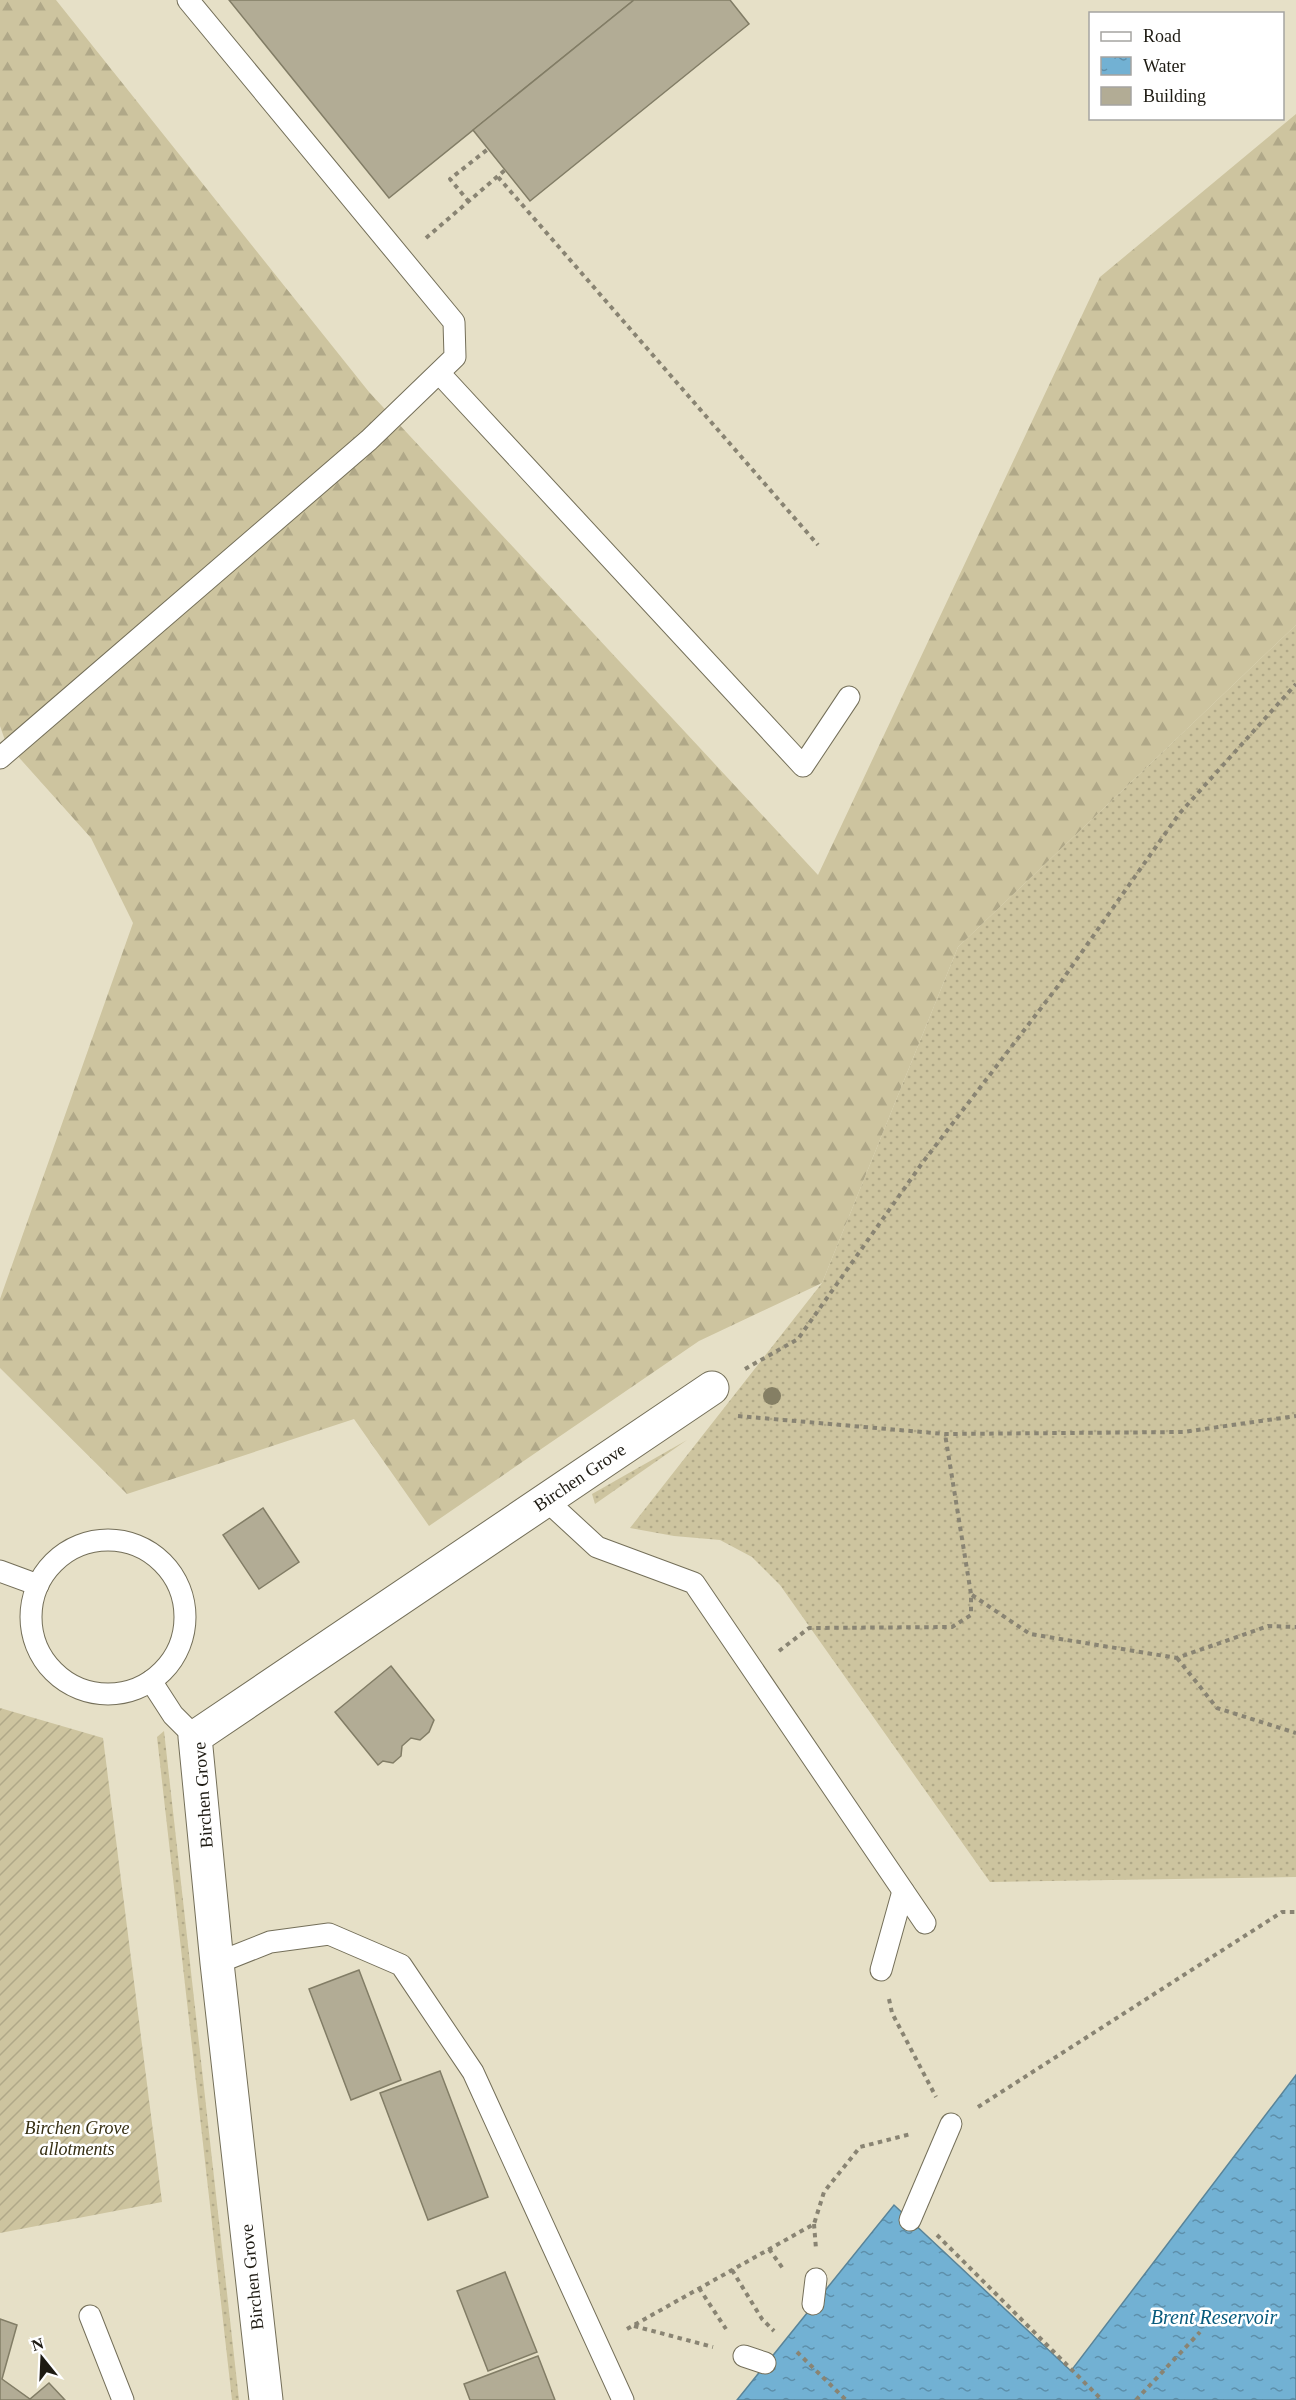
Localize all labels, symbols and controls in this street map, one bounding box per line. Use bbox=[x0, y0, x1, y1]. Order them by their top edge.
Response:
legend bbox=[1089, 12, 1284, 120]
text: Road bbox=[1143, 26, 1181, 46]
text: Water bbox=[1143, 56, 1186, 76]
text: Building bbox=[1143, 86, 1206, 106]
street label: Birchen Grove bbox=[530, 1439, 629, 1515]
street label: Birchen Grove bbox=[189, 1741, 217, 1849]
park label: Birchen Grove allotments bbox=[24, 2118, 130, 2159]
street label: Birchen Grove bbox=[236, 2223, 268, 2331]
water label: Brent Reservoir bbox=[1151, 2306, 1277, 2328]
north arrow bbox=[12, 2328, 72, 2388]
text: N bbox=[29, 2334, 46, 2354]

